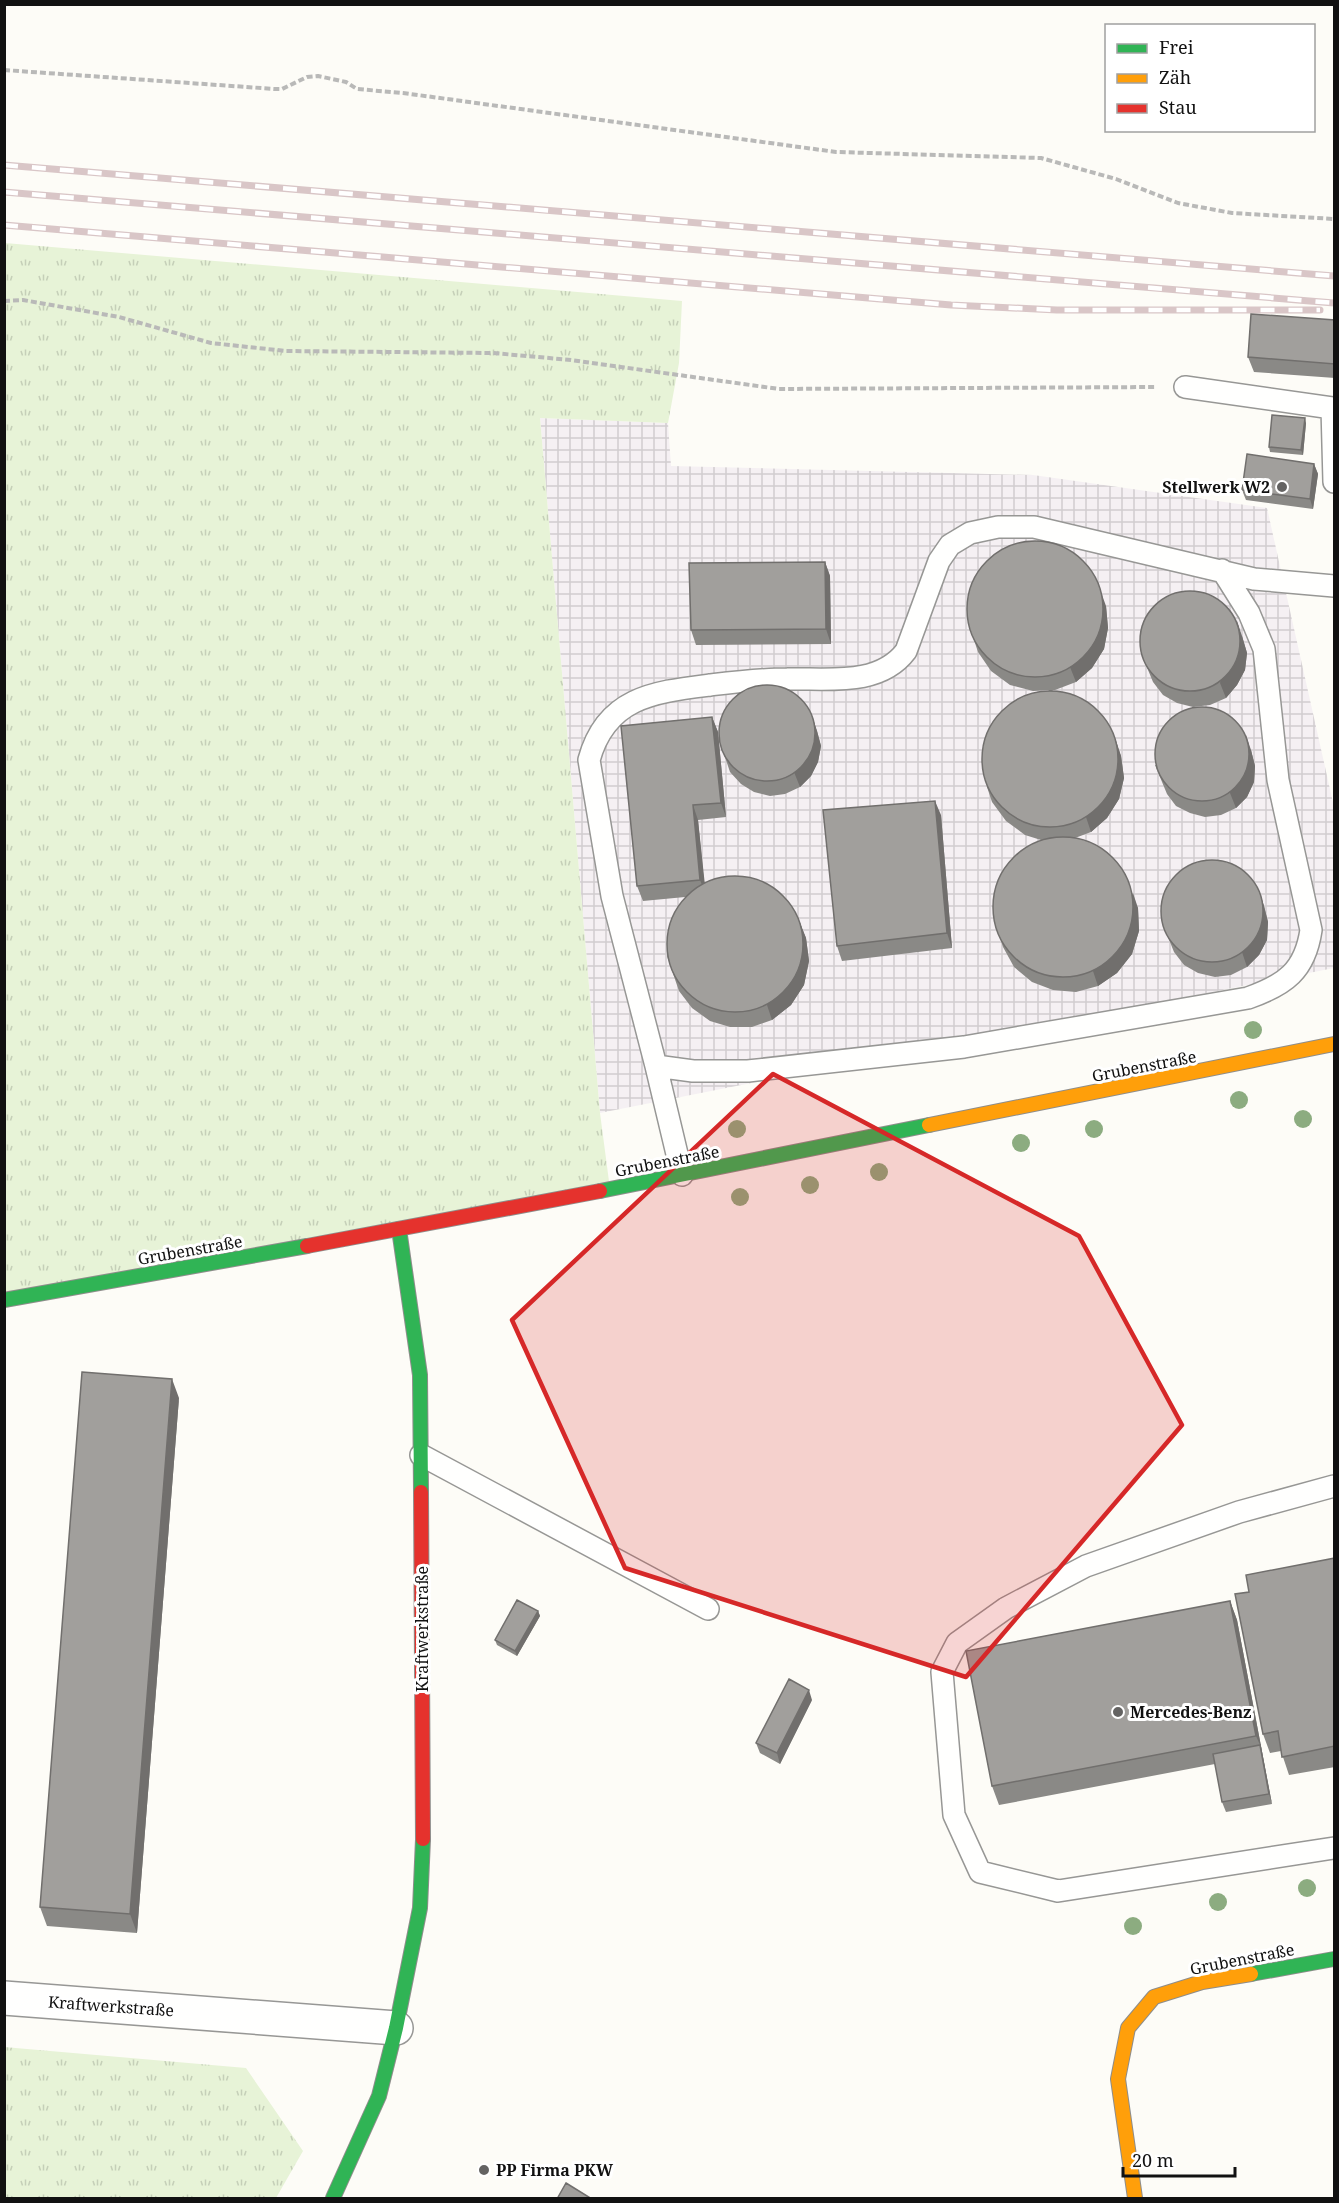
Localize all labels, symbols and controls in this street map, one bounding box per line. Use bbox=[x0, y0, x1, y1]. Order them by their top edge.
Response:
legend bbox=[1105, 24, 1315, 132]
text: Frei bbox=[1159, 35, 1194, 59]
text: Zäh bbox=[1159, 65, 1191, 89]
text: Stau bbox=[1159, 95, 1197, 119]
place label: Stellwerk W2 bbox=[1162, 476, 1270, 498]
marker: Stellwerk W2 bbox=[1275, 480, 1289, 494]
street label: Grubenstraße bbox=[1090, 1045, 1198, 1087]
street label: Grubenstraße bbox=[613, 1140, 721, 1182]
street label: Grubenstraße bbox=[136, 1230, 244, 1270]
street label: Kraftwerkstraße bbox=[411, 1566, 433, 1692]
place label: Mercedes-Benz bbox=[1130, 1701, 1252, 1723]
marker: Mercedes-Benz bbox=[1111, 1705, 1125, 1719]
street label: Grubenstraße bbox=[1188, 1938, 1296, 1980]
street label: Kraftwerkstraße bbox=[47, 1991, 175, 2021]
scale bar bbox=[1123, 2140, 1236, 2178]
text: 20 m bbox=[1132, 2148, 1174, 2172]
place label: PP Firma PKW bbox=[496, 2159, 614, 2181]
marker: PP Firma PKW bbox=[477, 2163, 491, 2177]

